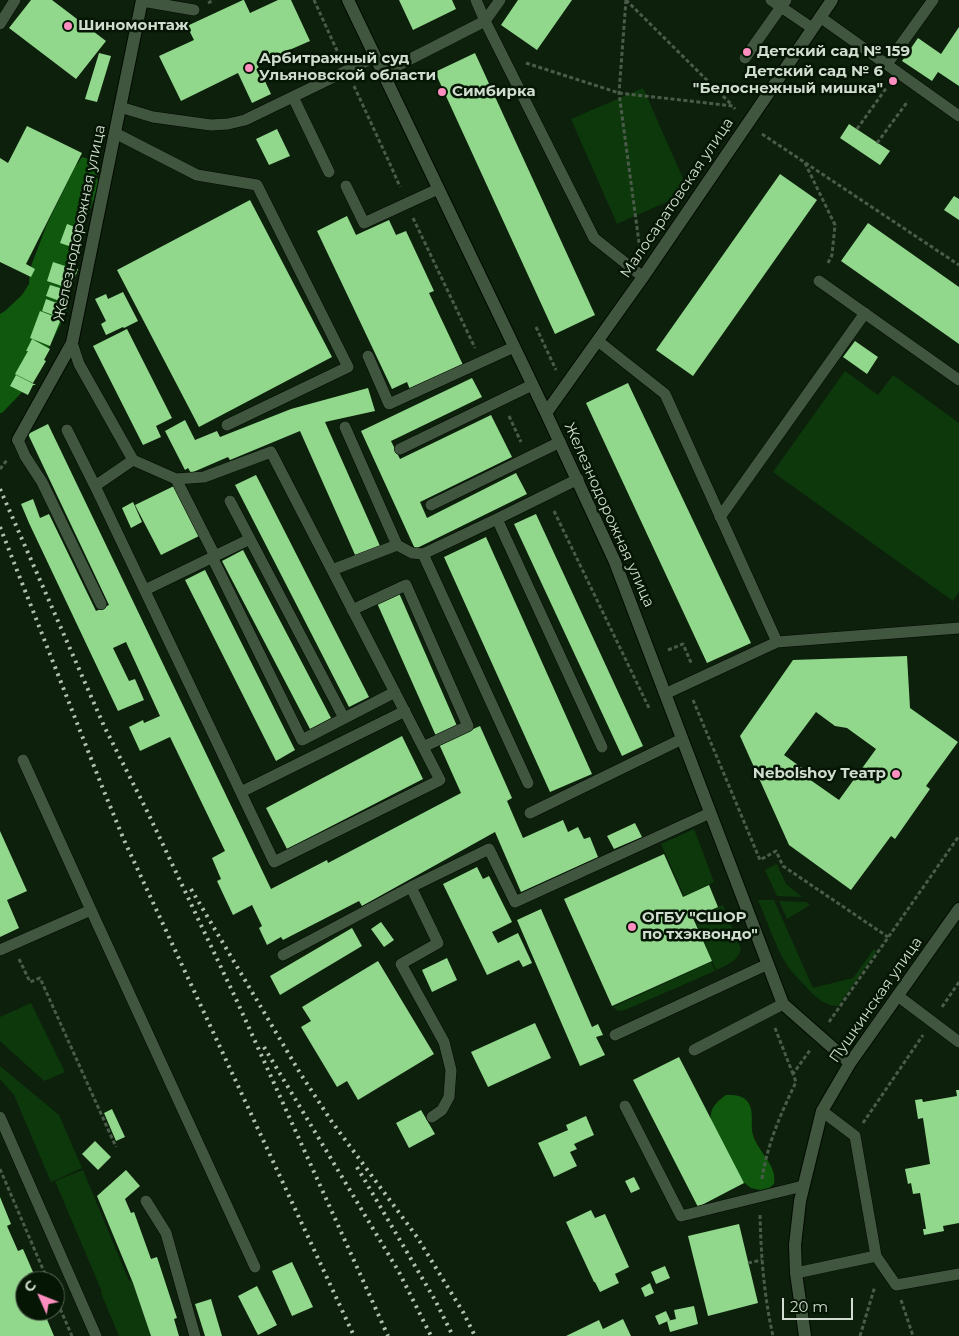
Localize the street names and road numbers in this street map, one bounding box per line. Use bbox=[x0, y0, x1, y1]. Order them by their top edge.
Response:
street label: Малосаратовская улица bbox=[617, 114, 737, 282]
street label: Железнодорожная улица bbox=[50, 123, 110, 323]
street label: Железнодорожная улица bbox=[560, 420, 658, 610]
street label: Пушкинская улица bbox=[826, 934, 926, 1066]

